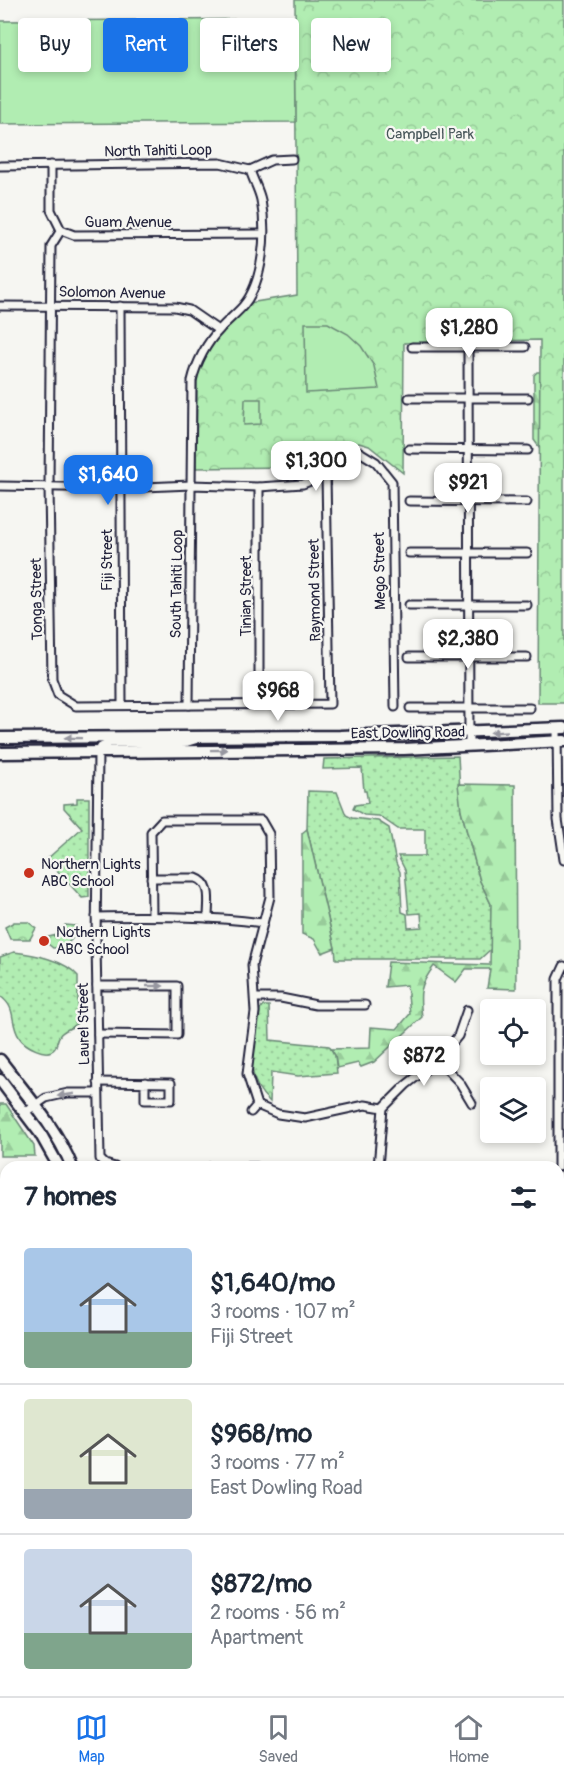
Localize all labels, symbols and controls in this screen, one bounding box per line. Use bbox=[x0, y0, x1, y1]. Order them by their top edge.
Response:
chip: Buy bbox=[18, 18, 91, 72]
chip: Rent bbox=[103, 18, 188, 72]
chip: Filters bbox=[200, 18, 299, 72]
chip: New bbox=[311, 18, 391, 72]
park label: Campbell Park bbox=[386, 125, 475, 144]
street label: North Tahiti Loop bbox=[104, 141, 212, 161]
street label: Guam Avenue bbox=[84, 213, 172, 232]
street label: Solomon Avenue bbox=[58, 283, 166, 303]
pin: $1,280 bbox=[420, 308, 518, 359]
text: $1,280 bbox=[440, 315, 498, 340]
pin: $1,300 bbox=[267, 441, 365, 492]
text: $1,300 bbox=[285, 448, 347, 473]
pin: $1,640 bbox=[59, 455, 157, 506]
text: $1,640 bbox=[78, 462, 138, 487]
pin: $921 bbox=[432, 463, 504, 514]
text: $921 bbox=[448, 470, 488, 495]
street label: Fiji Street bbox=[98, 528, 117, 591]
street label: South Tahiti Loop bbox=[167, 529, 187, 639]
street label: Mego Street bbox=[370, 531, 390, 610]
street label: Raymond Street bbox=[305, 537, 325, 642]
street label: Tinian Street bbox=[237, 555, 256, 636]
street label: Tonga Street bbox=[27, 557, 47, 640]
pin: $2,380 bbox=[419, 619, 517, 670]
text: $2,380 bbox=[437, 626, 499, 651]
pin: $968 bbox=[242, 671, 314, 722]
text: $968 bbox=[257, 678, 299, 703]
street label: East Dowling Road bbox=[351, 723, 465, 743]
one-way arrow bbox=[489, 727, 508, 736]
one-way arrow bbox=[63, 733, 82, 743]
one-way arrow bbox=[210, 746, 229, 755]
place label: Northern Lights ABC School bbox=[41, 855, 141, 891]
marker: Northern Lights ABC School bbox=[22, 866, 36, 880]
place label: Nothern Lights ABC School bbox=[56, 923, 151, 959]
marker: Nothern Lights ABC School bbox=[37, 934, 51, 948]
one-way arrow bbox=[146, 981, 165, 991]
street label: Laurel Street bbox=[74, 982, 94, 1065]
map controls bbox=[480, 999, 546, 1143]
button: locate bbox=[480, 999, 546, 1065]
pin: $872 bbox=[388, 1036, 460, 1087]
text: $872 bbox=[403, 1043, 445, 1068]
button: layers bbox=[480, 1077, 546, 1143]
one-way arrow bbox=[56, 1090, 75, 1099]
text: 7 homes bbox=[24, 1181, 116, 1213]
icon: filters bbox=[507, 1181, 540, 1214]
text: $1,640/mo bbox=[210, 1267, 335, 1299]
icon: home bbox=[72, 1272, 144, 1344]
text: 3 rooms · 107 m² bbox=[210, 1299, 356, 1324]
text: Fiji Street bbox=[210, 1324, 293, 1349]
text: $968/mo bbox=[210, 1418, 312, 1450]
icon: home bbox=[72, 1423, 144, 1495]
text: 3 rooms · 77 m² bbox=[210, 1450, 345, 1475]
text: East Dowling Road bbox=[210, 1475, 363, 1500]
text: $872/mo bbox=[210, 1568, 312, 1600]
icon: home bbox=[72, 1573, 144, 1645]
text: 2 rooms · 56 m² bbox=[210, 1600, 346, 1625]
text: Apartment bbox=[210, 1625, 303, 1650]
tab: Map bbox=[75, 1711, 108, 1767]
tab: Saved bbox=[258, 1711, 298, 1767]
tab: Home bbox=[448, 1711, 489, 1767]

